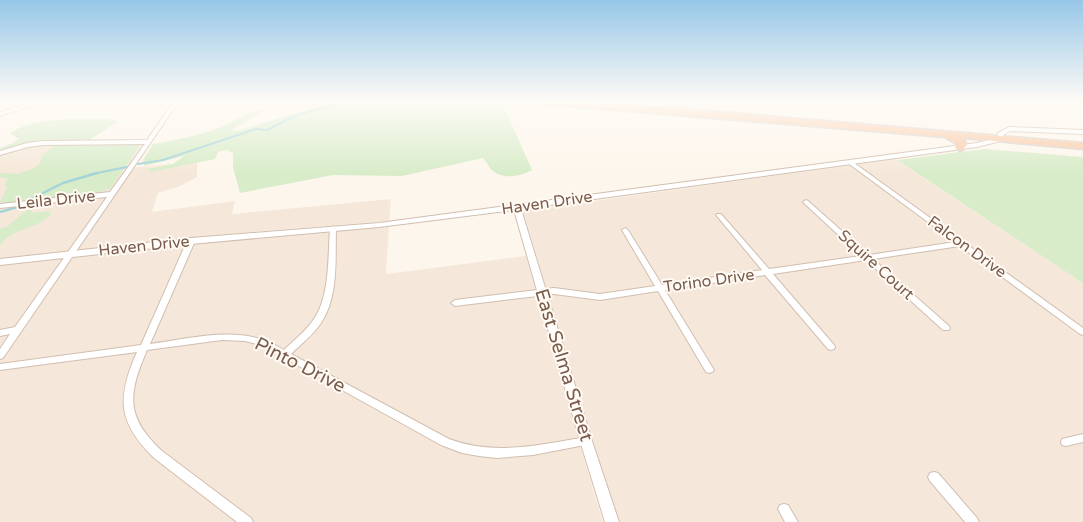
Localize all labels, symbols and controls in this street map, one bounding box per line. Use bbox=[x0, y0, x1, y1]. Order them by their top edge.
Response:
street label: Leila Drive bbox=[16, 186, 96, 214]
street label: Haven Drive bbox=[500, 187, 594, 219]
street label: Falcon Drive bbox=[924, 212, 1010, 282]
street label: Squire Court bbox=[834, 226, 918, 304]
street label: Haven Drive bbox=[97, 231, 191, 261]
street label: Torino Drive bbox=[662, 265, 756, 297]
street label: East Selma Street bbox=[530, 286, 598, 444]
street label: Pinto Drive bbox=[251, 333, 349, 397]

